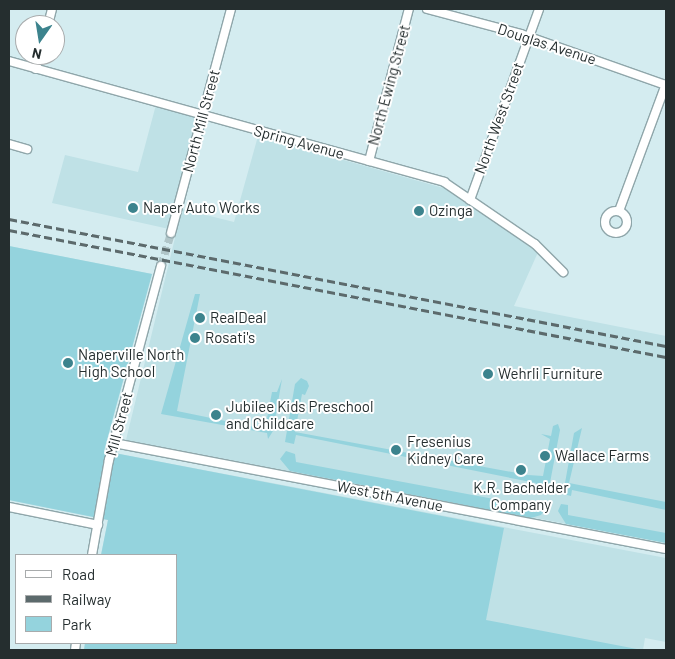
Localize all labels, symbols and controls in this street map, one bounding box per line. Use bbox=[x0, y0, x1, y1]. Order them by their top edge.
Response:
north arrow bbox=[15, 15, 65, 65]
street label: Douglas Avenue bbox=[495, 20, 599, 68]
street label: North Ewing Street bbox=[364, 23, 414, 147]
text: N bbox=[30, 45, 43, 63]
street label: North West Street bbox=[470, 60, 528, 176]
street label: North Mill Street bbox=[179, 68, 223, 174]
street label: Spring Avenue bbox=[252, 121, 346, 163]
place label: Naper Auto Works bbox=[143, 199, 260, 217]
marker: Naper Auto Works bbox=[127, 202, 139, 214]
place label: Ozinga bbox=[429, 202, 473, 220]
marker: Ozinga bbox=[413, 205, 425, 217]
place label: RealDeal bbox=[210, 309, 266, 327]
marker: RealDeal bbox=[194, 312, 206, 324]
place label: Rosati's bbox=[205, 329, 255, 347]
marker: Rosati's bbox=[189, 332, 201, 344]
place label: Naperville North High School bbox=[78, 345, 184, 380]
marker: Naperville North High School bbox=[62, 357, 74, 369]
place label: Wehrli Furniture bbox=[498, 365, 603, 383]
marker: Wehrli Furniture bbox=[482, 368, 494, 380]
street label: Mill Street bbox=[102, 390, 136, 458]
place label: Jubilee Kids Preschool and Childcare bbox=[226, 397, 373, 432]
marker: Jubilee Kids Preschool and Childcare bbox=[210, 409, 222, 421]
place label: Fresenius Kidney Care bbox=[407, 432, 484, 467]
marker: Fresenius Kidney Care bbox=[389, 443, 403, 457]
place label: Wallace Farms bbox=[555, 447, 649, 465]
marker: Wallace Farms bbox=[539, 450, 551, 462]
marker: K.R. Bachelder Company bbox=[515, 464, 527, 476]
street label: West 5th Avenue bbox=[335, 477, 445, 515]
place label: K.R. Bachelder Company bbox=[473, 478, 569, 513]
legend bbox=[15, 554, 178, 644]
text: Road bbox=[62, 565, 95, 583]
text: Railway bbox=[62, 590, 111, 608]
text: Park bbox=[62, 615, 91, 633]

